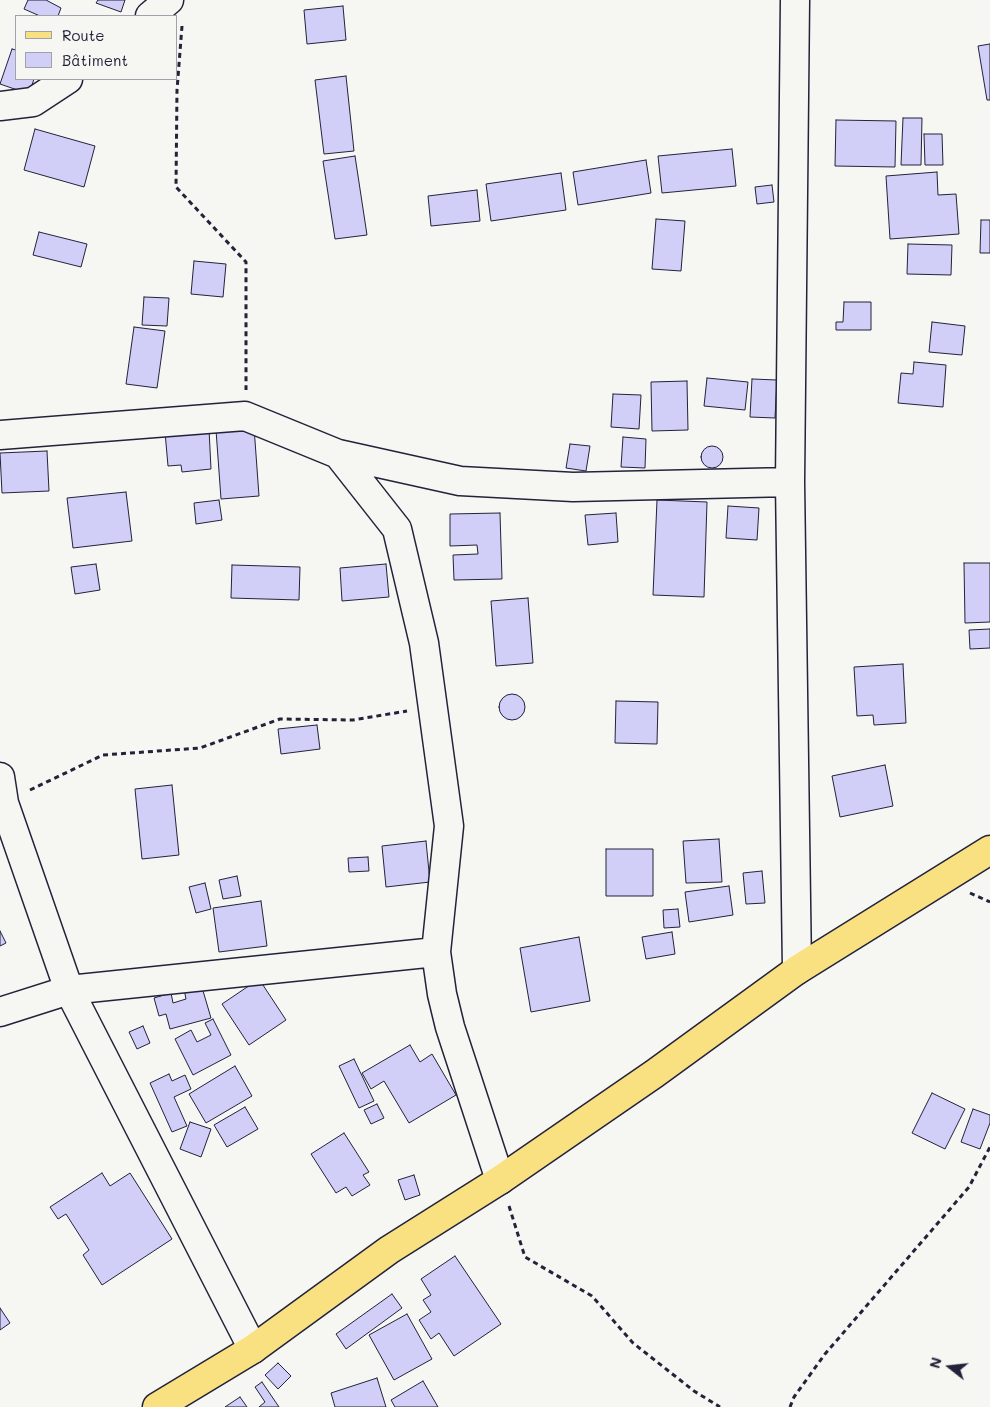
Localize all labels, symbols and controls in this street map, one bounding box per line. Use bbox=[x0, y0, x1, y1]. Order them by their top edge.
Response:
legend bbox=[15, 15, 178, 80]
text: Route bbox=[62, 25, 105, 45]
text: Bâtiment bbox=[62, 50, 128, 70]
north arrow bbox=[925, 1342, 975, 1392]
text: N bbox=[924, 1355, 946, 1370]

